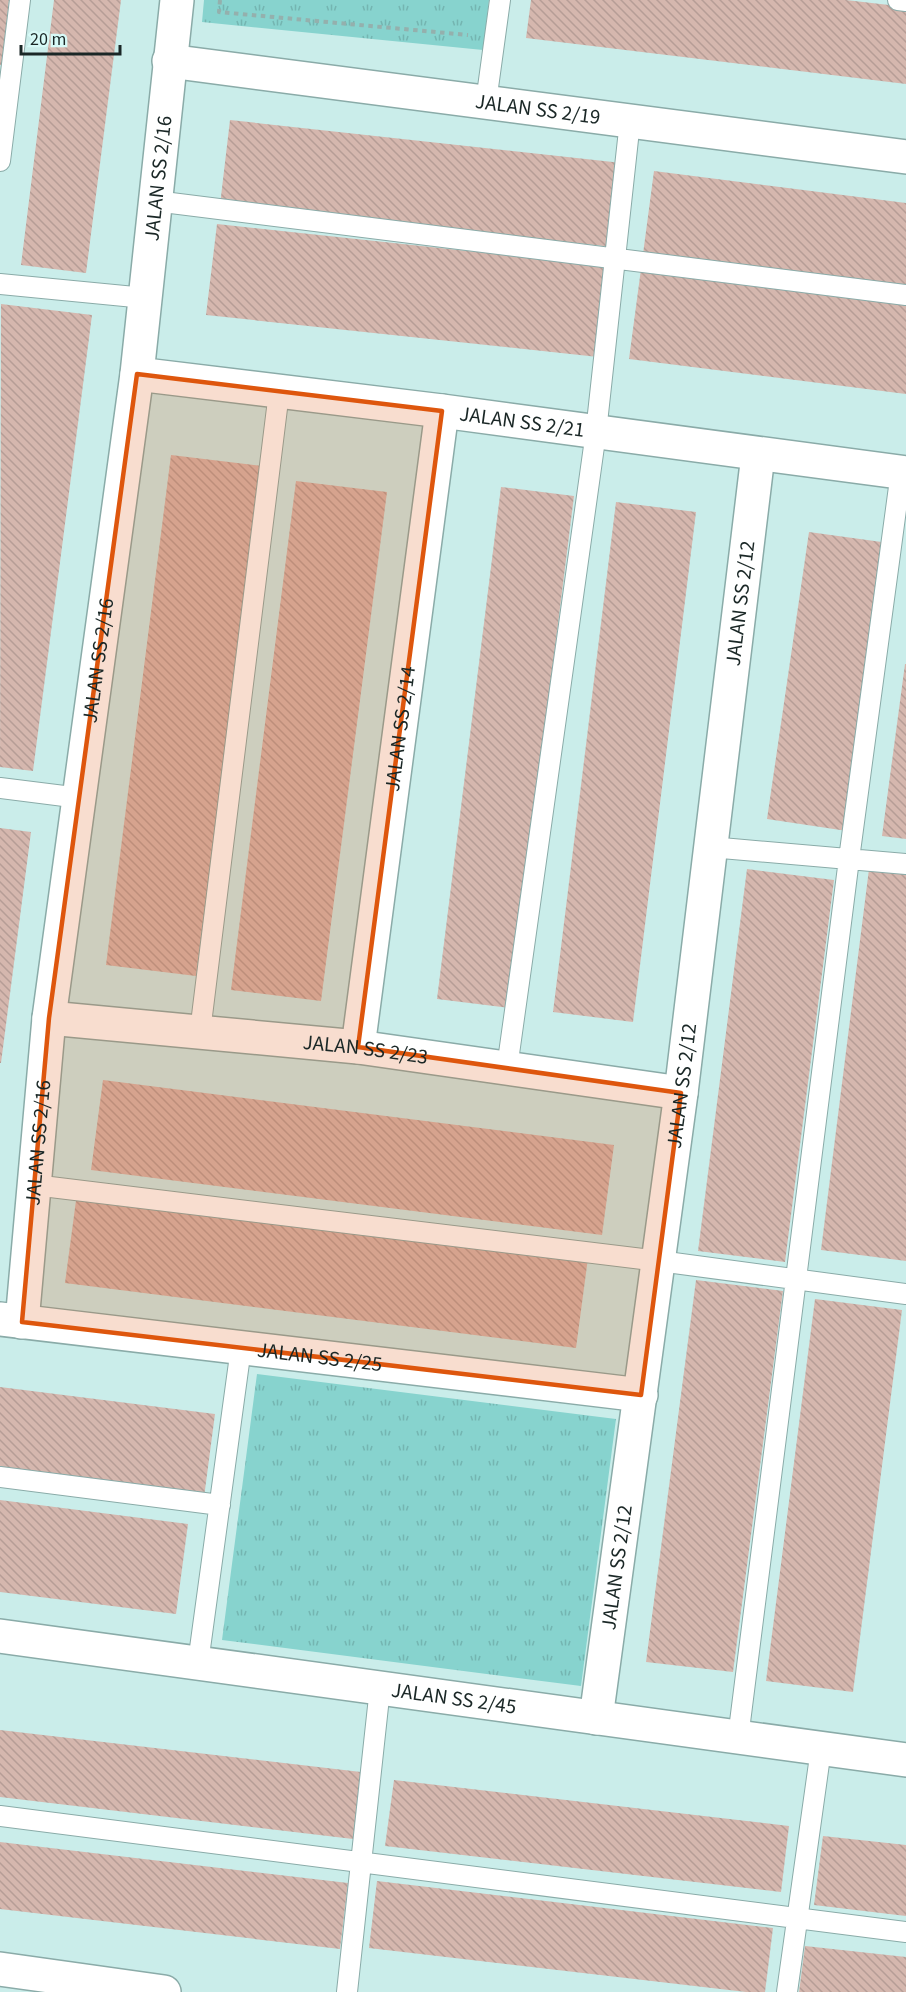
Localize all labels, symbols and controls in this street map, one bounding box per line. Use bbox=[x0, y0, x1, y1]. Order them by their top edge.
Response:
scale bar bbox=[21, 18, 120, 56]
text: 20 m bbox=[30, 27, 66, 52]
street label: JALAN SS 2/19 bbox=[473, 86, 602, 132]
street label: JALAN SS 2/16 bbox=[136, 114, 180, 243]
street label: JALAN SS 2/21 bbox=[458, 398, 586, 445]
street label: JALAN SS 2/12 bbox=[718, 539, 763, 668]
street label: JALAN SS 2/16 bbox=[74, 596, 121, 725]
street label: JALAN SS 2/14 bbox=[377, 664, 423, 793]
street label: JALAN SS 2/12 bbox=[659, 1021, 704, 1150]
street label: JALAN SS 2/23 bbox=[301, 1027, 430, 1072]
street label: JALAN SS 2/16 bbox=[17, 1079, 58, 1207]
street label: JALAN SS 2/25 bbox=[255, 1335, 384, 1379]
street label: JALAN SS 2/12 bbox=[593, 1503, 640, 1632]
street label: JALAN SS 2/45 bbox=[389, 1675, 518, 1722]

